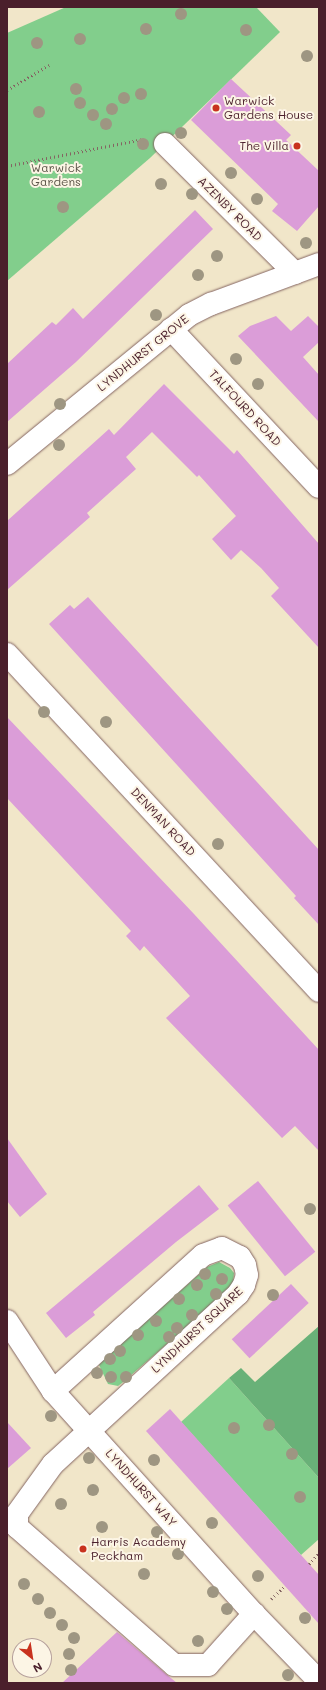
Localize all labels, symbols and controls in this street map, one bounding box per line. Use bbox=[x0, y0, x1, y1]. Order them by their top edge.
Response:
place label: Warwick Gardens House bbox=[224, 94, 313, 122]
marker: Warwick Gardens House bbox=[211, 103, 221, 113]
place label: The Villa bbox=[239, 139, 289, 153]
marker: The Villa bbox=[292, 141, 302, 151]
park label: Warwick Gardens bbox=[31, 161, 81, 189]
street label: AZENBY ROAD bbox=[195, 174, 265, 244]
street label: LYNDHURST GROVE bbox=[94, 312, 192, 394]
street label: TALFOURD ROAD bbox=[206, 367, 284, 449]
street label: DENMAN ROAD bbox=[128, 785, 198, 859]
street label: LYNDHURST SQUARE bbox=[148, 1284, 246, 1376]
street label: LYNDHURST WAY bbox=[102, 1446, 180, 1530]
place label: Harris Academy Peckham bbox=[91, 1535, 186, 1563]
marker: Harris Academy Peckham bbox=[78, 1544, 88, 1554]
north arrow bbox=[12, 1638, 52, 1678]
text: N bbox=[30, 1659, 45, 1677]

